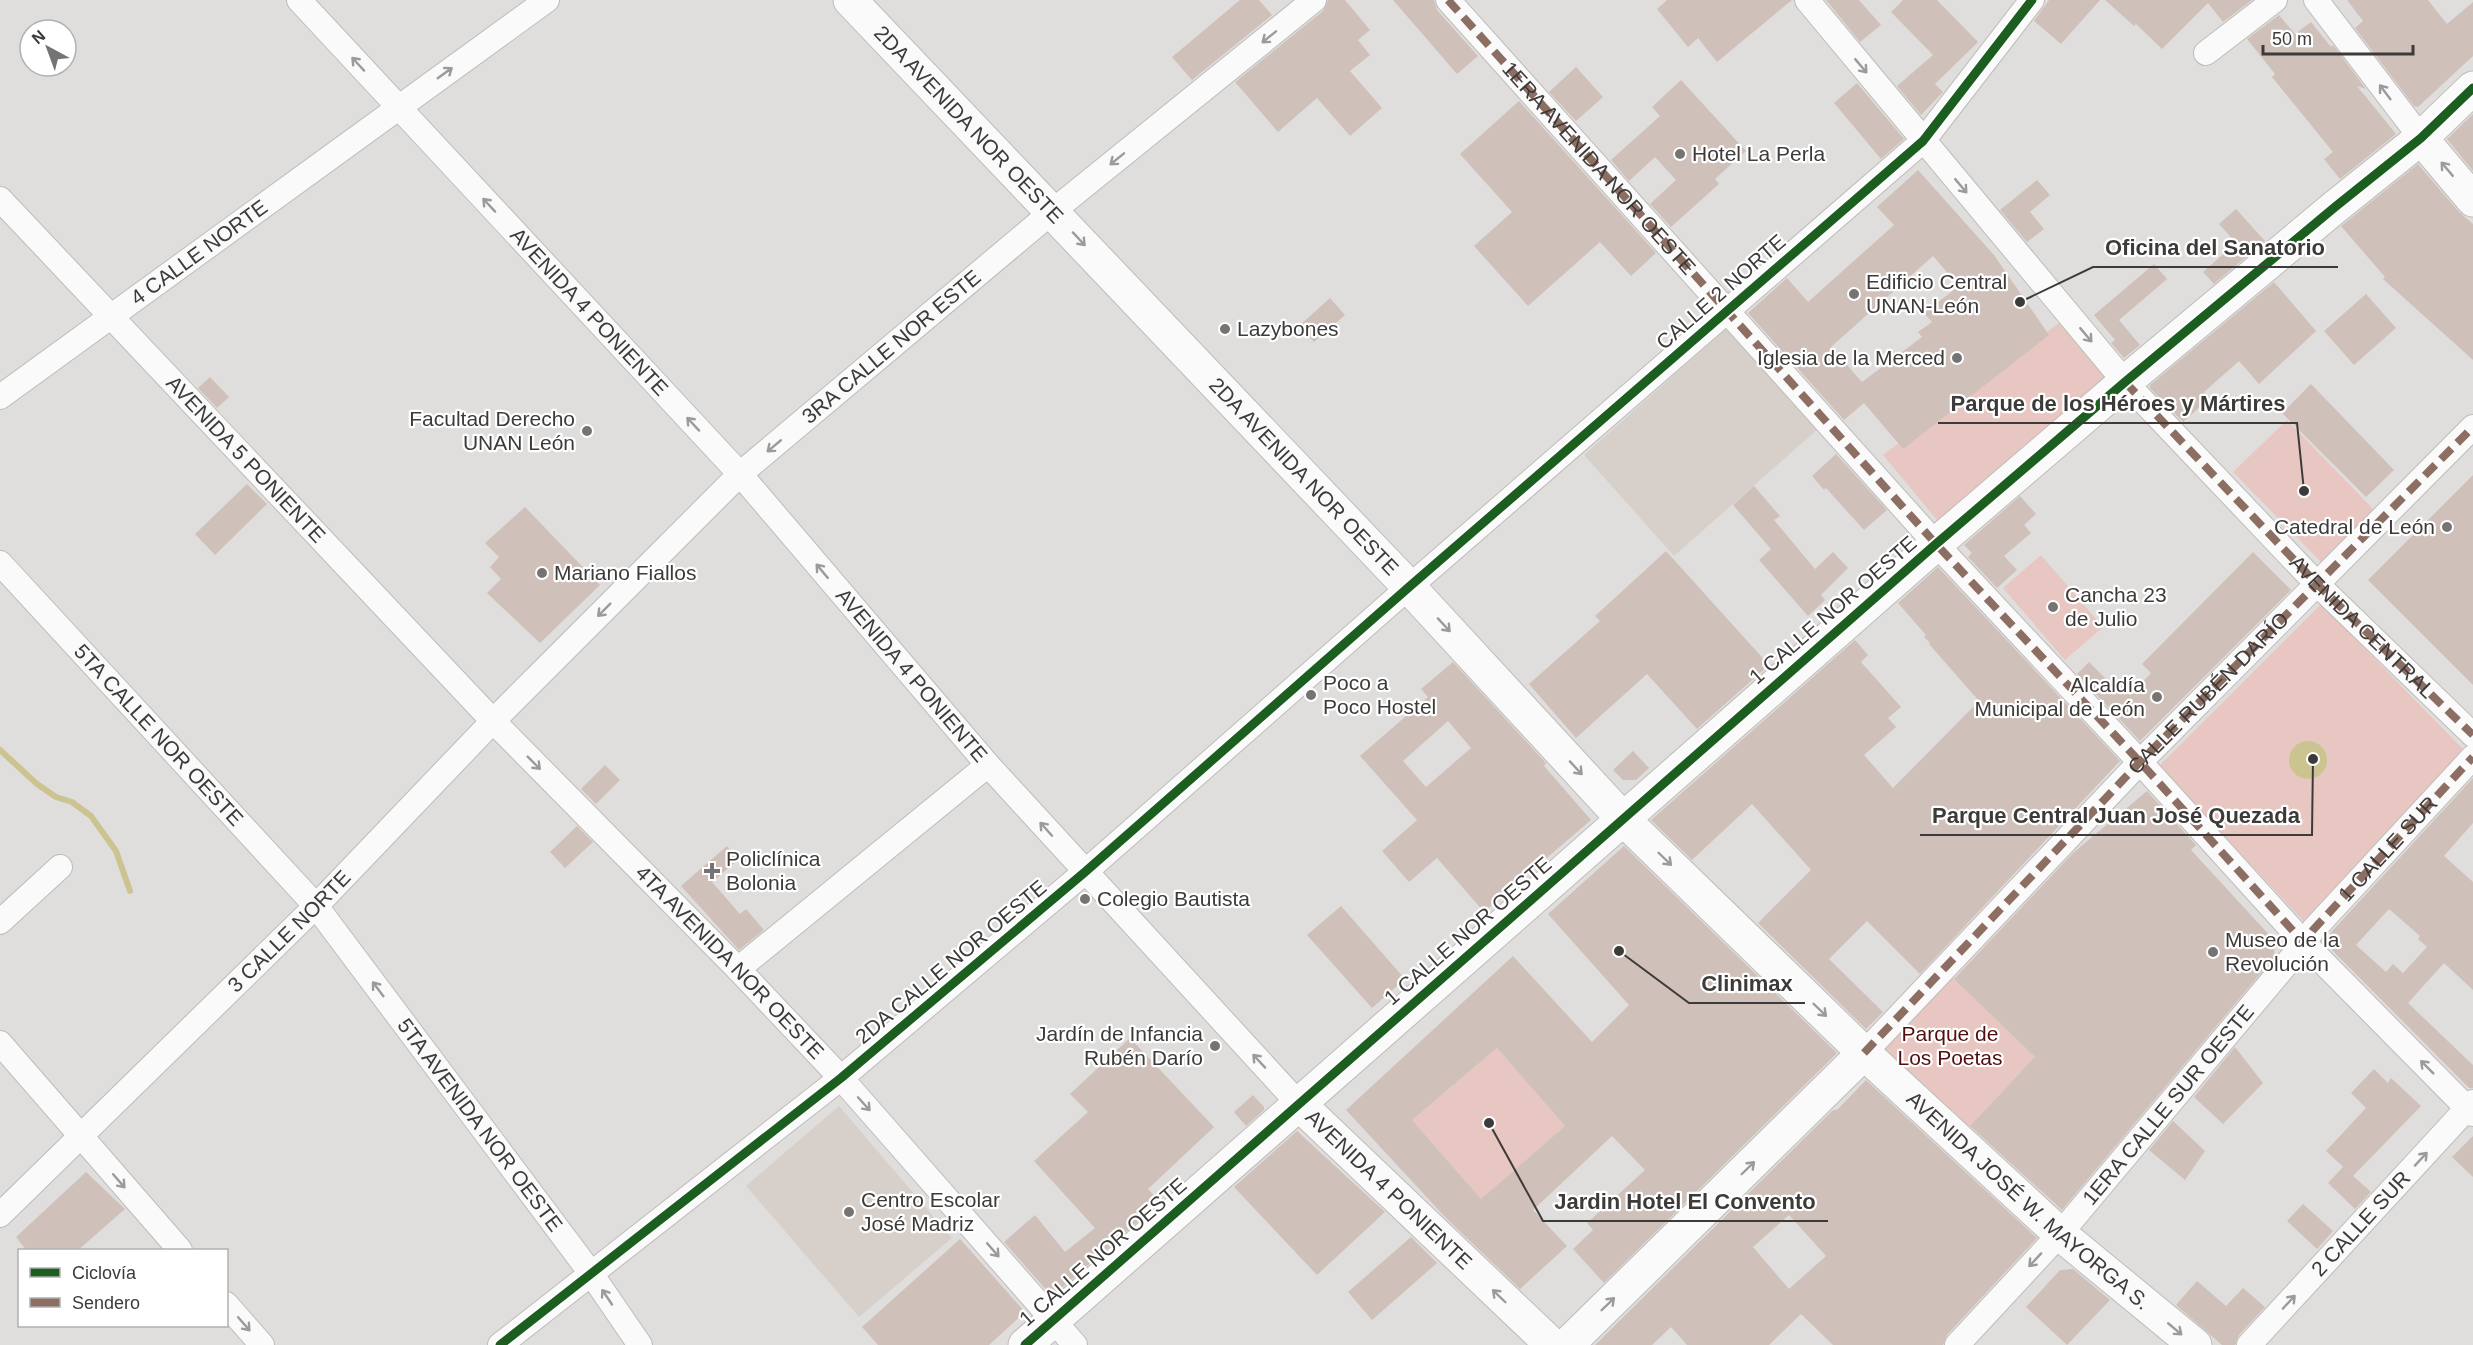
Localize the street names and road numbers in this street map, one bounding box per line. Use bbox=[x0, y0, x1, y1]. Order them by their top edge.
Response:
street label: 2DA AVENIDA NOR OESTE bbox=[870, 21, 1068, 228]
street label: 1ERA AVENIDA NOR OESTE bbox=[1498, 57, 1701, 279]
street label: 4 CALLE NORTE bbox=[126, 195, 272, 309]
street label: AVENIDA 4 PONIENTE bbox=[506, 223, 673, 400]
street label: CALLE 2 NORTE bbox=[1652, 229, 1790, 354]
street label: 3RA CALLE NOR ESTE bbox=[797, 265, 985, 428]
street label: AVENIDA 5 PONIENTE bbox=[162, 371, 330, 547]
street label: 2DA AVENIDA NOR OESTE bbox=[1205, 373, 1403, 580]
street label: 1 CALLE NOR OESTE bbox=[1745, 531, 1921, 688]
street label: AVENIDA CENTRAL bbox=[2285, 551, 2440, 702]
street label: AVENIDA 4 PONIENTE bbox=[832, 584, 992, 766]
street label: CALLE RUBÉN DARÍO bbox=[2123, 607, 2293, 778]
street label: 5TA CALLE NOR OESTE bbox=[70, 640, 248, 830]
street label: 1 CALLE SUR bbox=[2334, 791, 2442, 906]
street label: 1 CALLE NOR OESTE bbox=[1380, 852, 1556, 1009]
street label: 4TA AVENIDA NOR OESTE bbox=[631, 861, 829, 1063]
street label: 3 CALLE NORTE bbox=[223, 865, 355, 997]
street label: 2DA CALLE NOR OESTE bbox=[851, 875, 1051, 1048]
street label: 1ERA CALLE SUR OESTE bbox=[2078, 1000, 2258, 1209]
street label: 5TA AVENIDA NOR OESTE bbox=[393, 1014, 567, 1236]
street label: AVENIDA JOSÉ W. MAYORGA S. bbox=[1902, 1087, 2155, 1314]
street label: AVENIDA 4 PONIENTE bbox=[1301, 1105, 1477, 1273]
street label: 2 CALLE SUR bbox=[2306, 1166, 2414, 1281]
street label: 1 CALLE NOR OESTE bbox=[1015, 1173, 1191, 1330]

